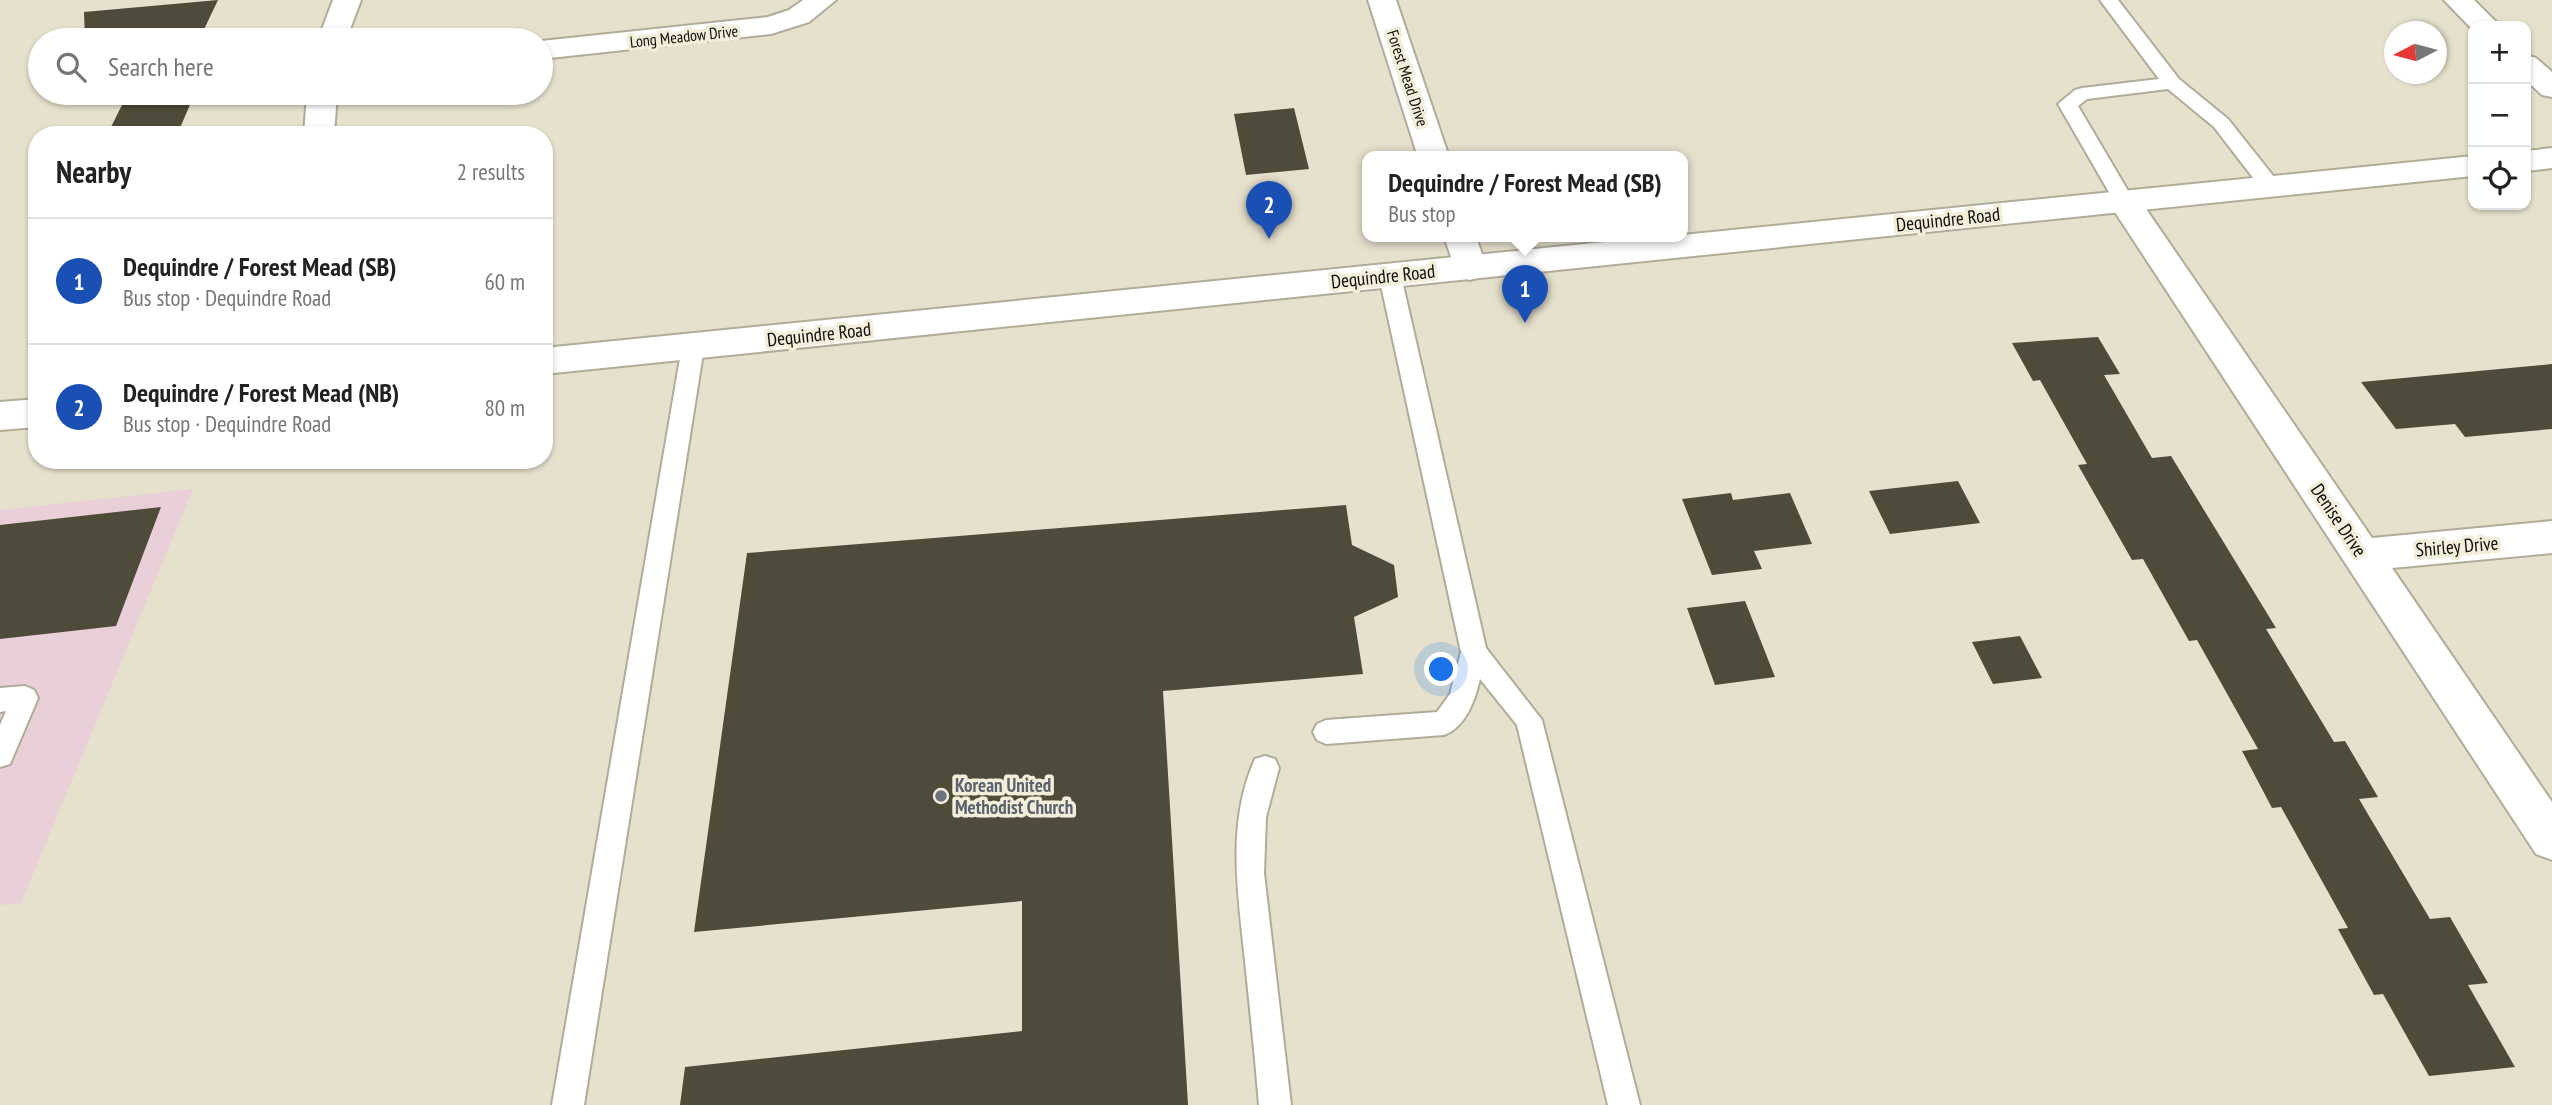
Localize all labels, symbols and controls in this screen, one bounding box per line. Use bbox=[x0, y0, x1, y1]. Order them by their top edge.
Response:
street label: Long Meadow Drive bbox=[629, 20, 739, 52]
north arrow bbox=[2384, 21, 2447, 84]
map controls bbox=[2468, 21, 2531, 210]
button: + bbox=[2468, 21, 2531, 84]
street label: Forest Mead Drive bbox=[1383, 27, 1433, 129]
search box bbox=[28, 28, 553, 105]
icon: search bbox=[52, 48, 90, 86]
text: Search here bbox=[108, 50, 214, 83]
button: − bbox=[2468, 84, 2531, 147]
button: locate bbox=[2468, 147, 2531, 210]
popup bbox=[1362, 151, 1688, 242]
text: Nearby bbox=[56, 152, 131, 191]
text: 2 results bbox=[457, 157, 525, 186]
text: Dequindre / Forest Mead (SB) bbox=[1388, 166, 1662, 199]
pin: 2 bbox=[1246, 181, 1292, 239]
text: Bus stop bbox=[1388, 199, 1456, 228]
street label: Dequindre Road bbox=[1895, 202, 2001, 236]
text: Dequindre / Forest Mead (SB) bbox=[123, 250, 397, 283]
street label: Dequindre Road bbox=[1330, 259, 1436, 293]
pin: 1 bbox=[1502, 265, 1548, 323]
text: 1 bbox=[74, 267, 85, 296]
text: 60 m bbox=[484, 267, 525, 296]
text: Bus stop · Dequindre Road bbox=[123, 283, 331, 312]
street label: Dequindre Road bbox=[766, 317, 872, 351]
text: Dequindre / Forest Mead (NB) bbox=[123, 376, 399, 409]
text: 2 bbox=[74, 393, 85, 422]
text: 80 m bbox=[484, 393, 525, 422]
text: Bus stop · Dequindre Road bbox=[123, 409, 331, 438]
street label: Denise Drive bbox=[2306, 479, 2372, 561]
street label: Shirley Drive bbox=[2415, 530, 2499, 562]
your location bbox=[1424, 652, 1458, 686]
place label: Korean United Methodist Church bbox=[955, 773, 1073, 819]
marker: Korean United Methodist Church bbox=[933, 788, 949, 804]

